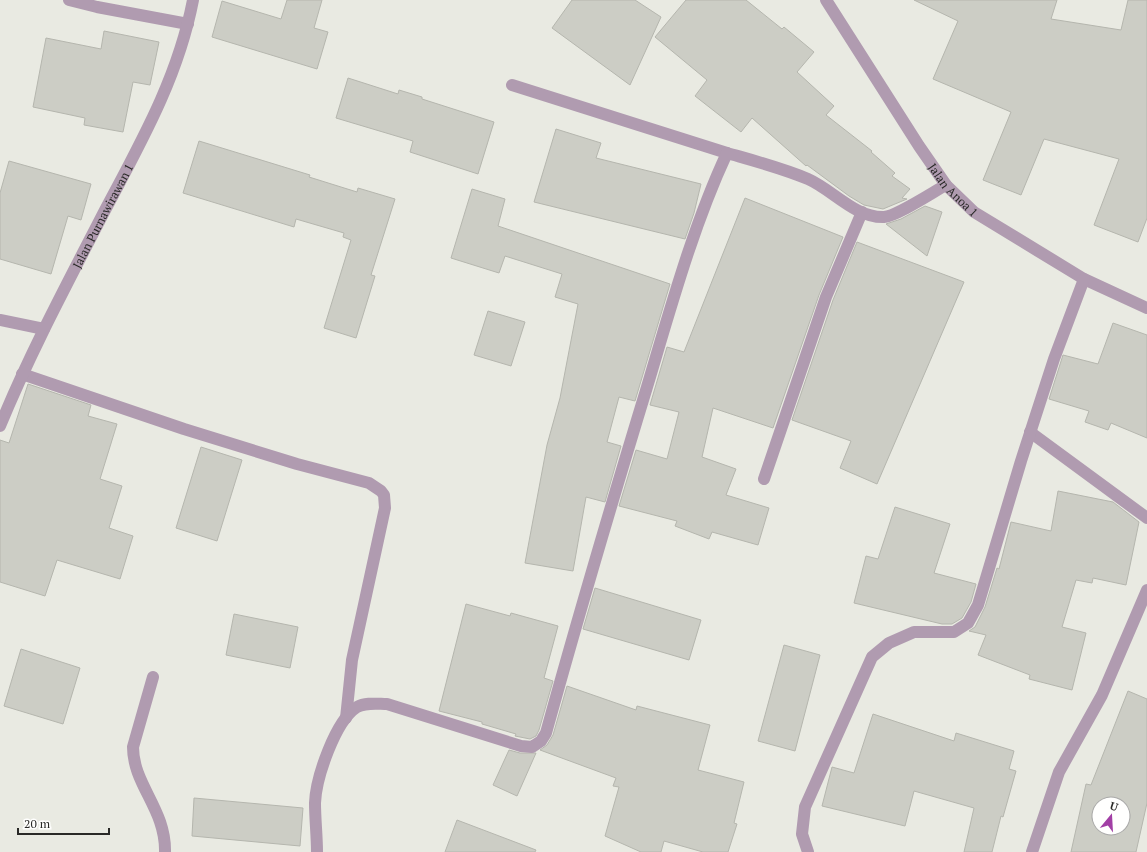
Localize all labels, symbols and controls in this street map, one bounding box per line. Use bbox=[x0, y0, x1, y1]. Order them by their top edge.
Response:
street label: Jalan Anoa 1 bbox=[926, 160, 981, 220]
street label: Jalan Purnawirawan 1 bbox=[69, 161, 136, 271]
north arrow bbox=[1091, 796, 1131, 836]
text: U bbox=[1108, 799, 1120, 814]
scale bar bbox=[18, 810, 109, 836]
text: 20 m bbox=[24, 816, 51, 831]

